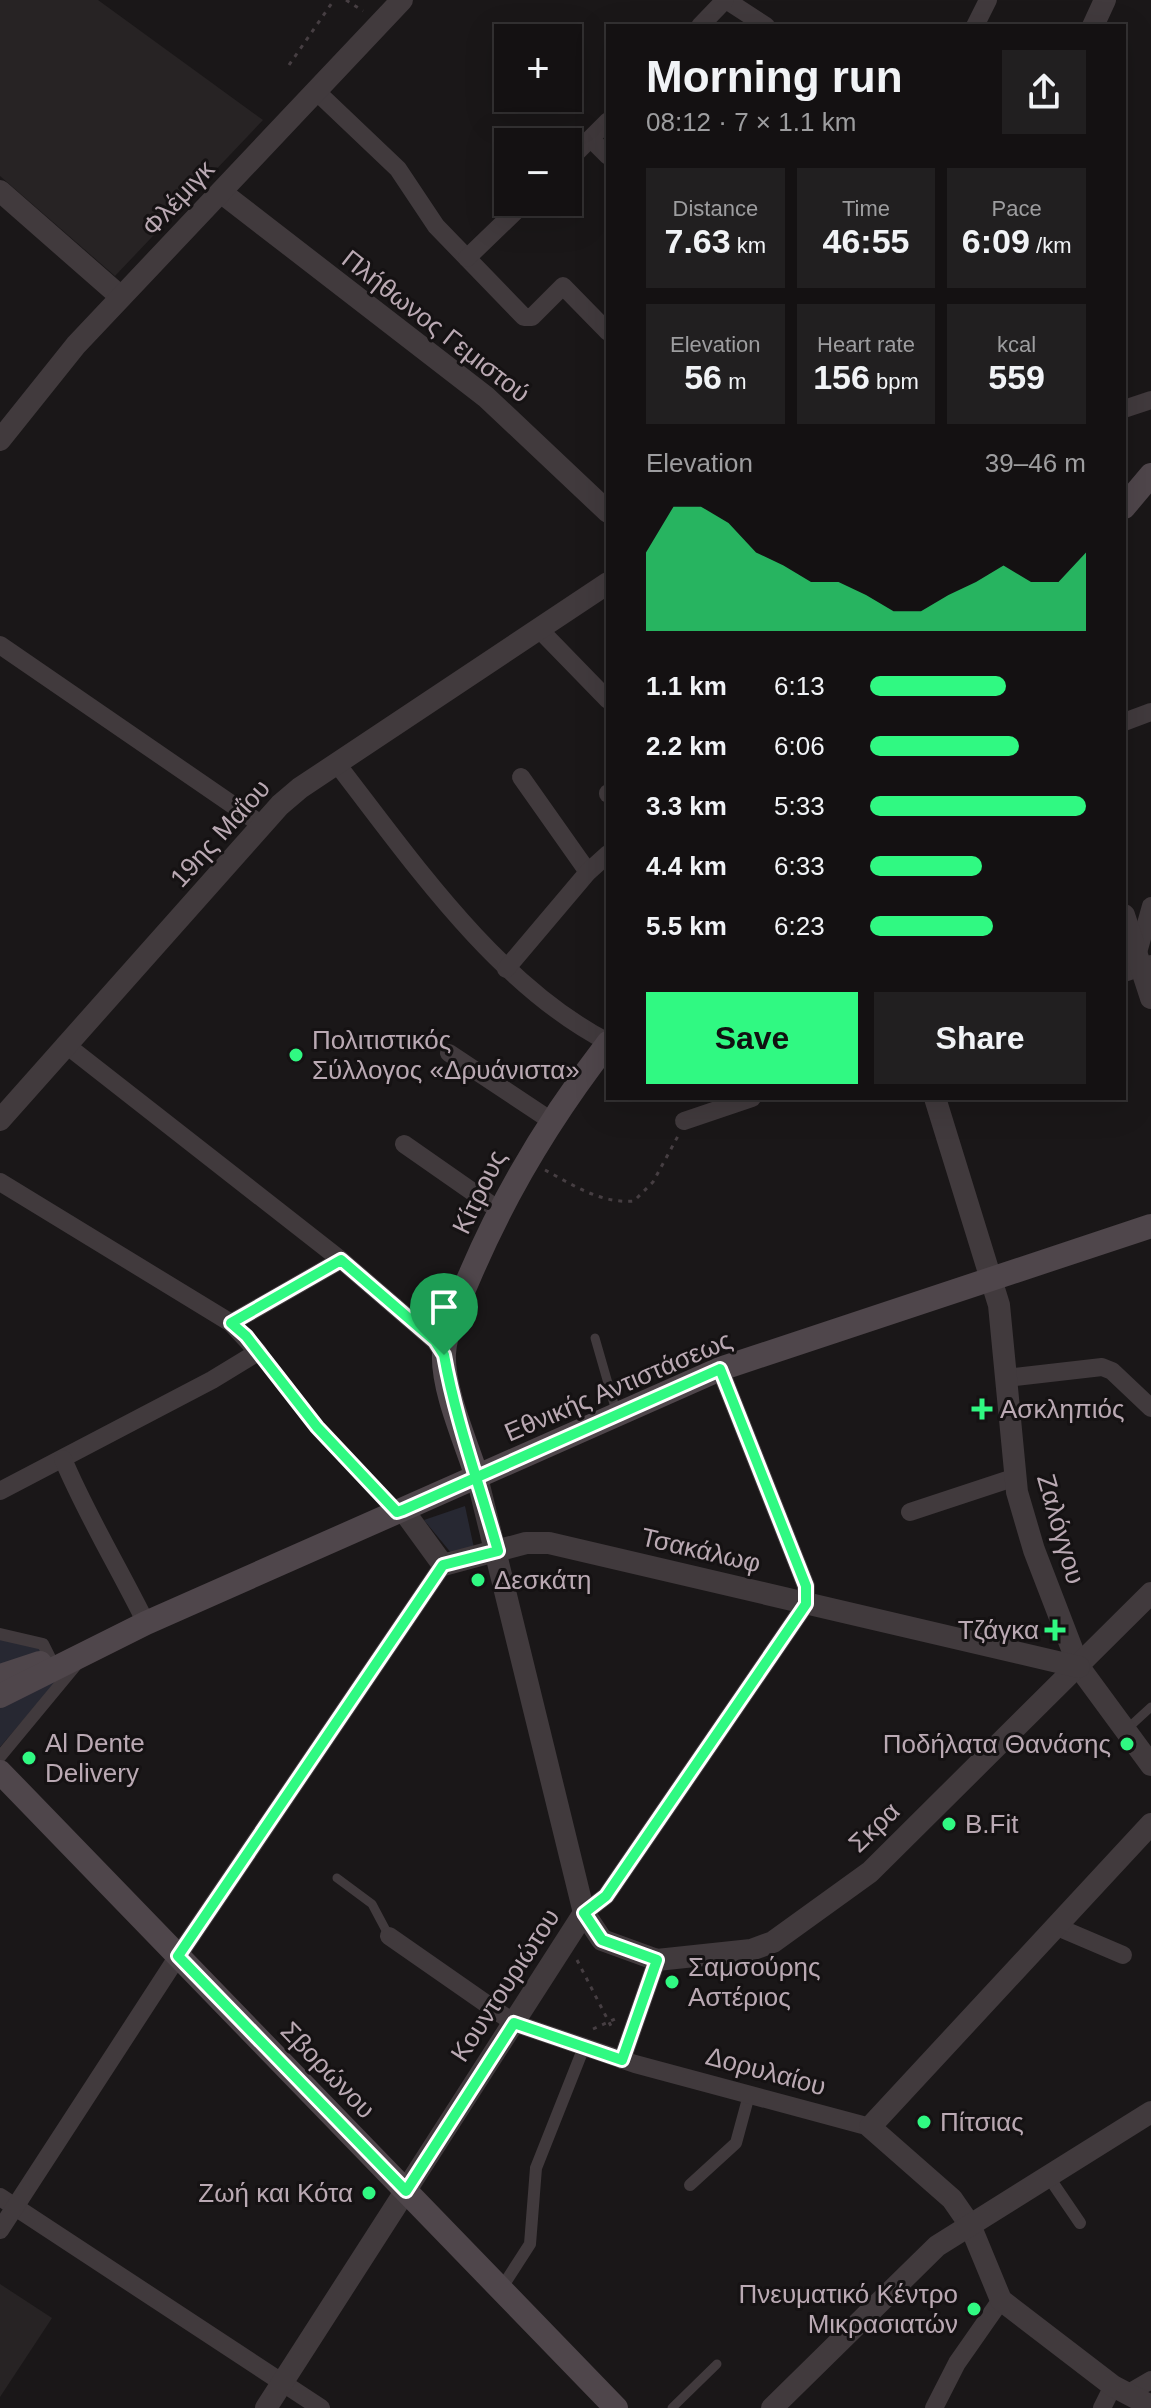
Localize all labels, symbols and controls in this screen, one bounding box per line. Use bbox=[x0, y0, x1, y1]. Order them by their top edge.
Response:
map controls bbox=[494, 24, 582, 216]
button: + bbox=[494, 24, 582, 112]
button: share bbox=[1002, 50, 1086, 134]
text: Morning run bbox=[646, 52, 903, 101]
text: 08:12 · 7 × 1.1 km bbox=[646, 107, 856, 137]
button: − bbox=[494, 128, 582, 216]
street label: Φλέμιγκ bbox=[136, 153, 221, 242]
text: Distance bbox=[673, 196, 758, 221]
text: Time bbox=[842, 196, 890, 221]
text: Pace bbox=[992, 196, 1042, 221]
text: 7.63 bbox=[665, 222, 731, 260]
text: 46:55 bbox=[823, 222, 909, 260]
text: 6:09 bbox=[962, 222, 1030, 260]
text: km bbox=[731, 233, 766, 258]
text: /km bbox=[1030, 233, 1071, 258]
street label: Πλήθωνος Γεμιστού bbox=[336, 244, 536, 408]
text: Elevation bbox=[670, 332, 761, 357]
text: Heart rate bbox=[817, 332, 915, 357]
text: kcal bbox=[997, 332, 1036, 357]
text: 56 bbox=[684, 358, 722, 396]
text: 156 bbox=[813, 358, 870, 396]
text: 559 bbox=[988, 358, 1045, 396]
text: m bbox=[722, 369, 746, 394]
text: bpm bbox=[870, 369, 919, 394]
text: Elevation bbox=[646, 448, 753, 478]
text: 39–46 m bbox=[985, 448, 1086, 478]
text: 1.1 km bbox=[646, 671, 727, 701]
text: 6:13 bbox=[774, 671, 825, 701]
text: 2.2 km bbox=[646, 731, 727, 761]
text: 6:06 bbox=[774, 731, 825, 761]
street label: 19ης Μαΐου bbox=[164, 773, 276, 893]
text: 3.3 km bbox=[646, 791, 727, 821]
text: 5:33 bbox=[774, 791, 825, 821]
text: 4.4 km bbox=[646, 851, 727, 881]
text: 6:33 bbox=[774, 851, 825, 881]
text: 5.5 km bbox=[646, 911, 727, 941]
text: 6:23 bbox=[774, 911, 825, 941]
button: Save bbox=[646, 992, 858, 1084]
button: Share bbox=[874, 992, 1086, 1084]
place label: Πολιτιστικός Σύλλογος «Δρυάνιστα» bbox=[312, 1025, 580, 1085]
marker: Πολιτιστικός Σύλλογος «Δρυάνιστα» bbox=[287, 1046, 305, 1064]
street label: Κίτρους bbox=[446, 1145, 512, 1239]
pin bbox=[410, 1273, 478, 1355]
icon: arrive bbox=[422, 1285, 466, 1329]
street label: Εθνικής Αντιστάσεως bbox=[500, 1325, 736, 1447]
place label: Ασκληπιός bbox=[1000, 1394, 1125, 1424]
marker: Ασκληπιός bbox=[971, 1398, 993, 1420]
street label: Ζαλόγγου bbox=[1031, 1471, 1091, 1587]
street label: Τσακάλωφ bbox=[638, 1522, 764, 1578]
place label: Δεσκάτη bbox=[494, 1565, 591, 1595]
marker: Δεσκάτη bbox=[469, 1571, 487, 1589]
place label: Τζάγκα bbox=[958, 1615, 1039, 1645]
marker: Τζάγκα bbox=[1046, 1621, 1064, 1639]
place label: Al Dente Delivery bbox=[45, 1728, 145, 1788]
place label: Ποδήλατα Θανάσης bbox=[883, 1729, 1111, 1759]
marker: Ποδήλατα Θανάσης bbox=[1118, 1735, 1136, 1753]
marker: Al Dente Delivery bbox=[20, 1749, 38, 1767]
street label: Σκρα bbox=[842, 1796, 906, 1858]
place label: B.Fit bbox=[965, 1809, 1019, 1839]
marker: B.Fit bbox=[940, 1815, 958, 1833]
street label: Κουντουριώτου bbox=[444, 1903, 566, 2067]
place label: Σαμσούρης Αστέριος bbox=[688, 1952, 821, 2012]
marker: Σαμσούρης Αστέριος bbox=[663, 1973, 681, 1991]
street label: Σβορώνου bbox=[275, 2016, 381, 2124]
street label: Δορυλαίου bbox=[703, 2041, 829, 2101]
place label: Πίτσιας bbox=[940, 2107, 1024, 2137]
marker: Πίτσιας bbox=[915, 2113, 933, 2131]
place label: Ζωή και Κότα bbox=[198, 2178, 353, 2208]
marker: Ζωή και Κότα bbox=[360, 2184, 378, 2202]
place label: Πνευματικό Κέντρο Μικρασιατών bbox=[739, 2279, 958, 2339]
marker: Πνευματικό Κέντρο Μικρασιατών bbox=[965, 2300, 983, 2318]

